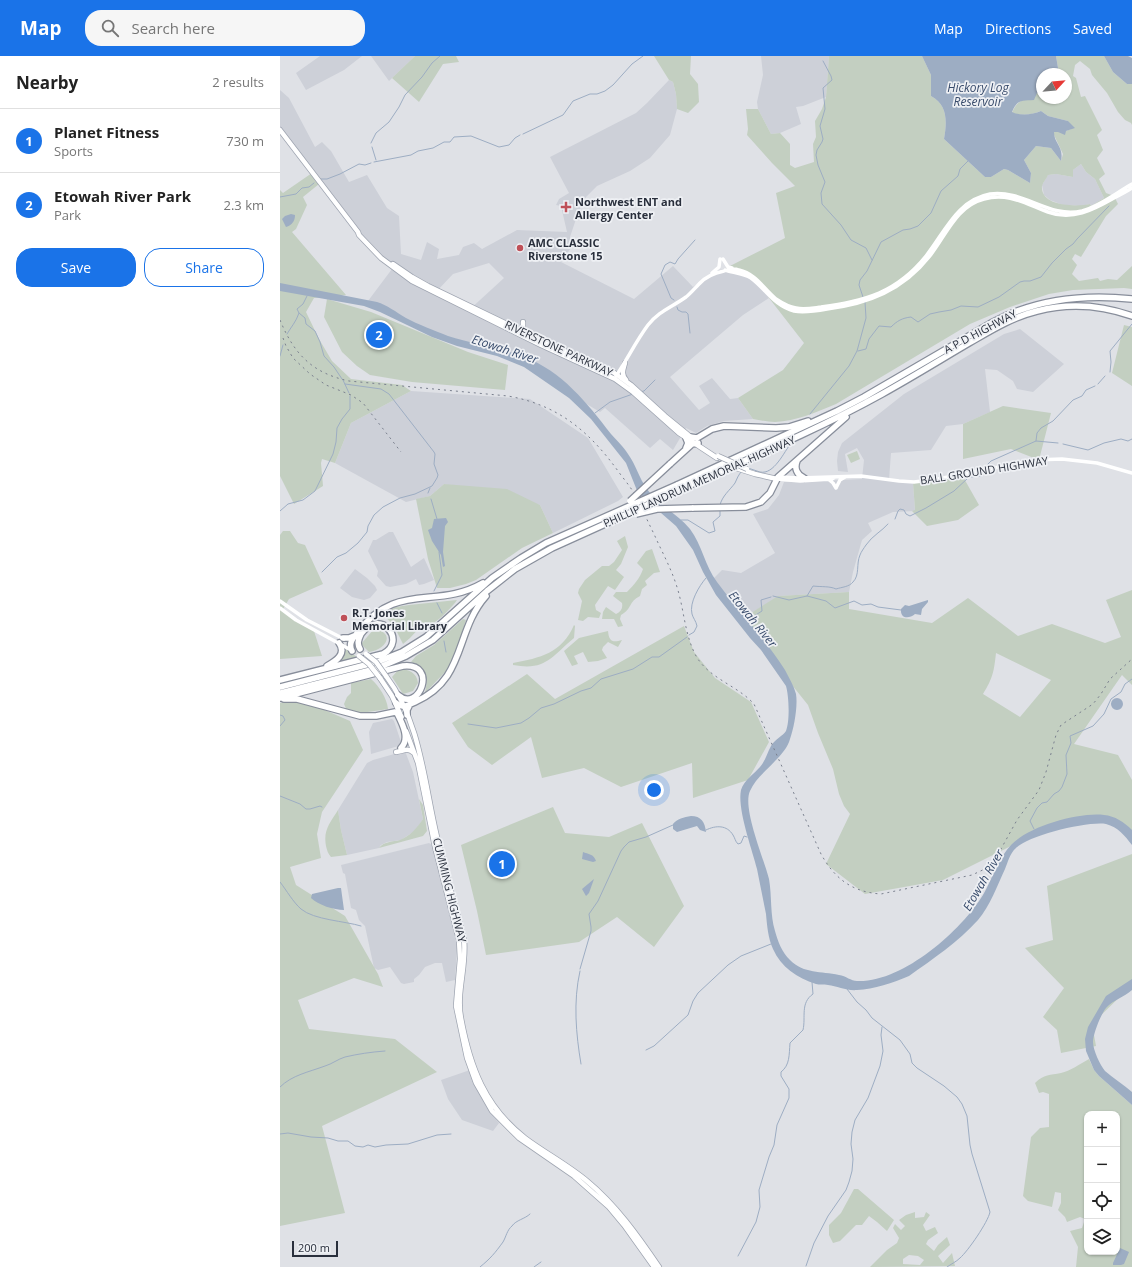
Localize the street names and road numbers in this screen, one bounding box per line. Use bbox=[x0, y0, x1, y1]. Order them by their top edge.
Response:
street label: A P D HIGHWAY bbox=[941, 305, 1020, 357]
street label: RIVERSTONE PARKWAY bbox=[503, 316, 616, 380]
street label: PHILLIP LANDRUM MEMORIAL HIGHWAY bbox=[601, 431, 798, 530]
street label: BALL GROUND HIGHWAY bbox=[919, 452, 1050, 488]
street label: CUMMING HIGHWAY bbox=[430, 836, 470, 945]

